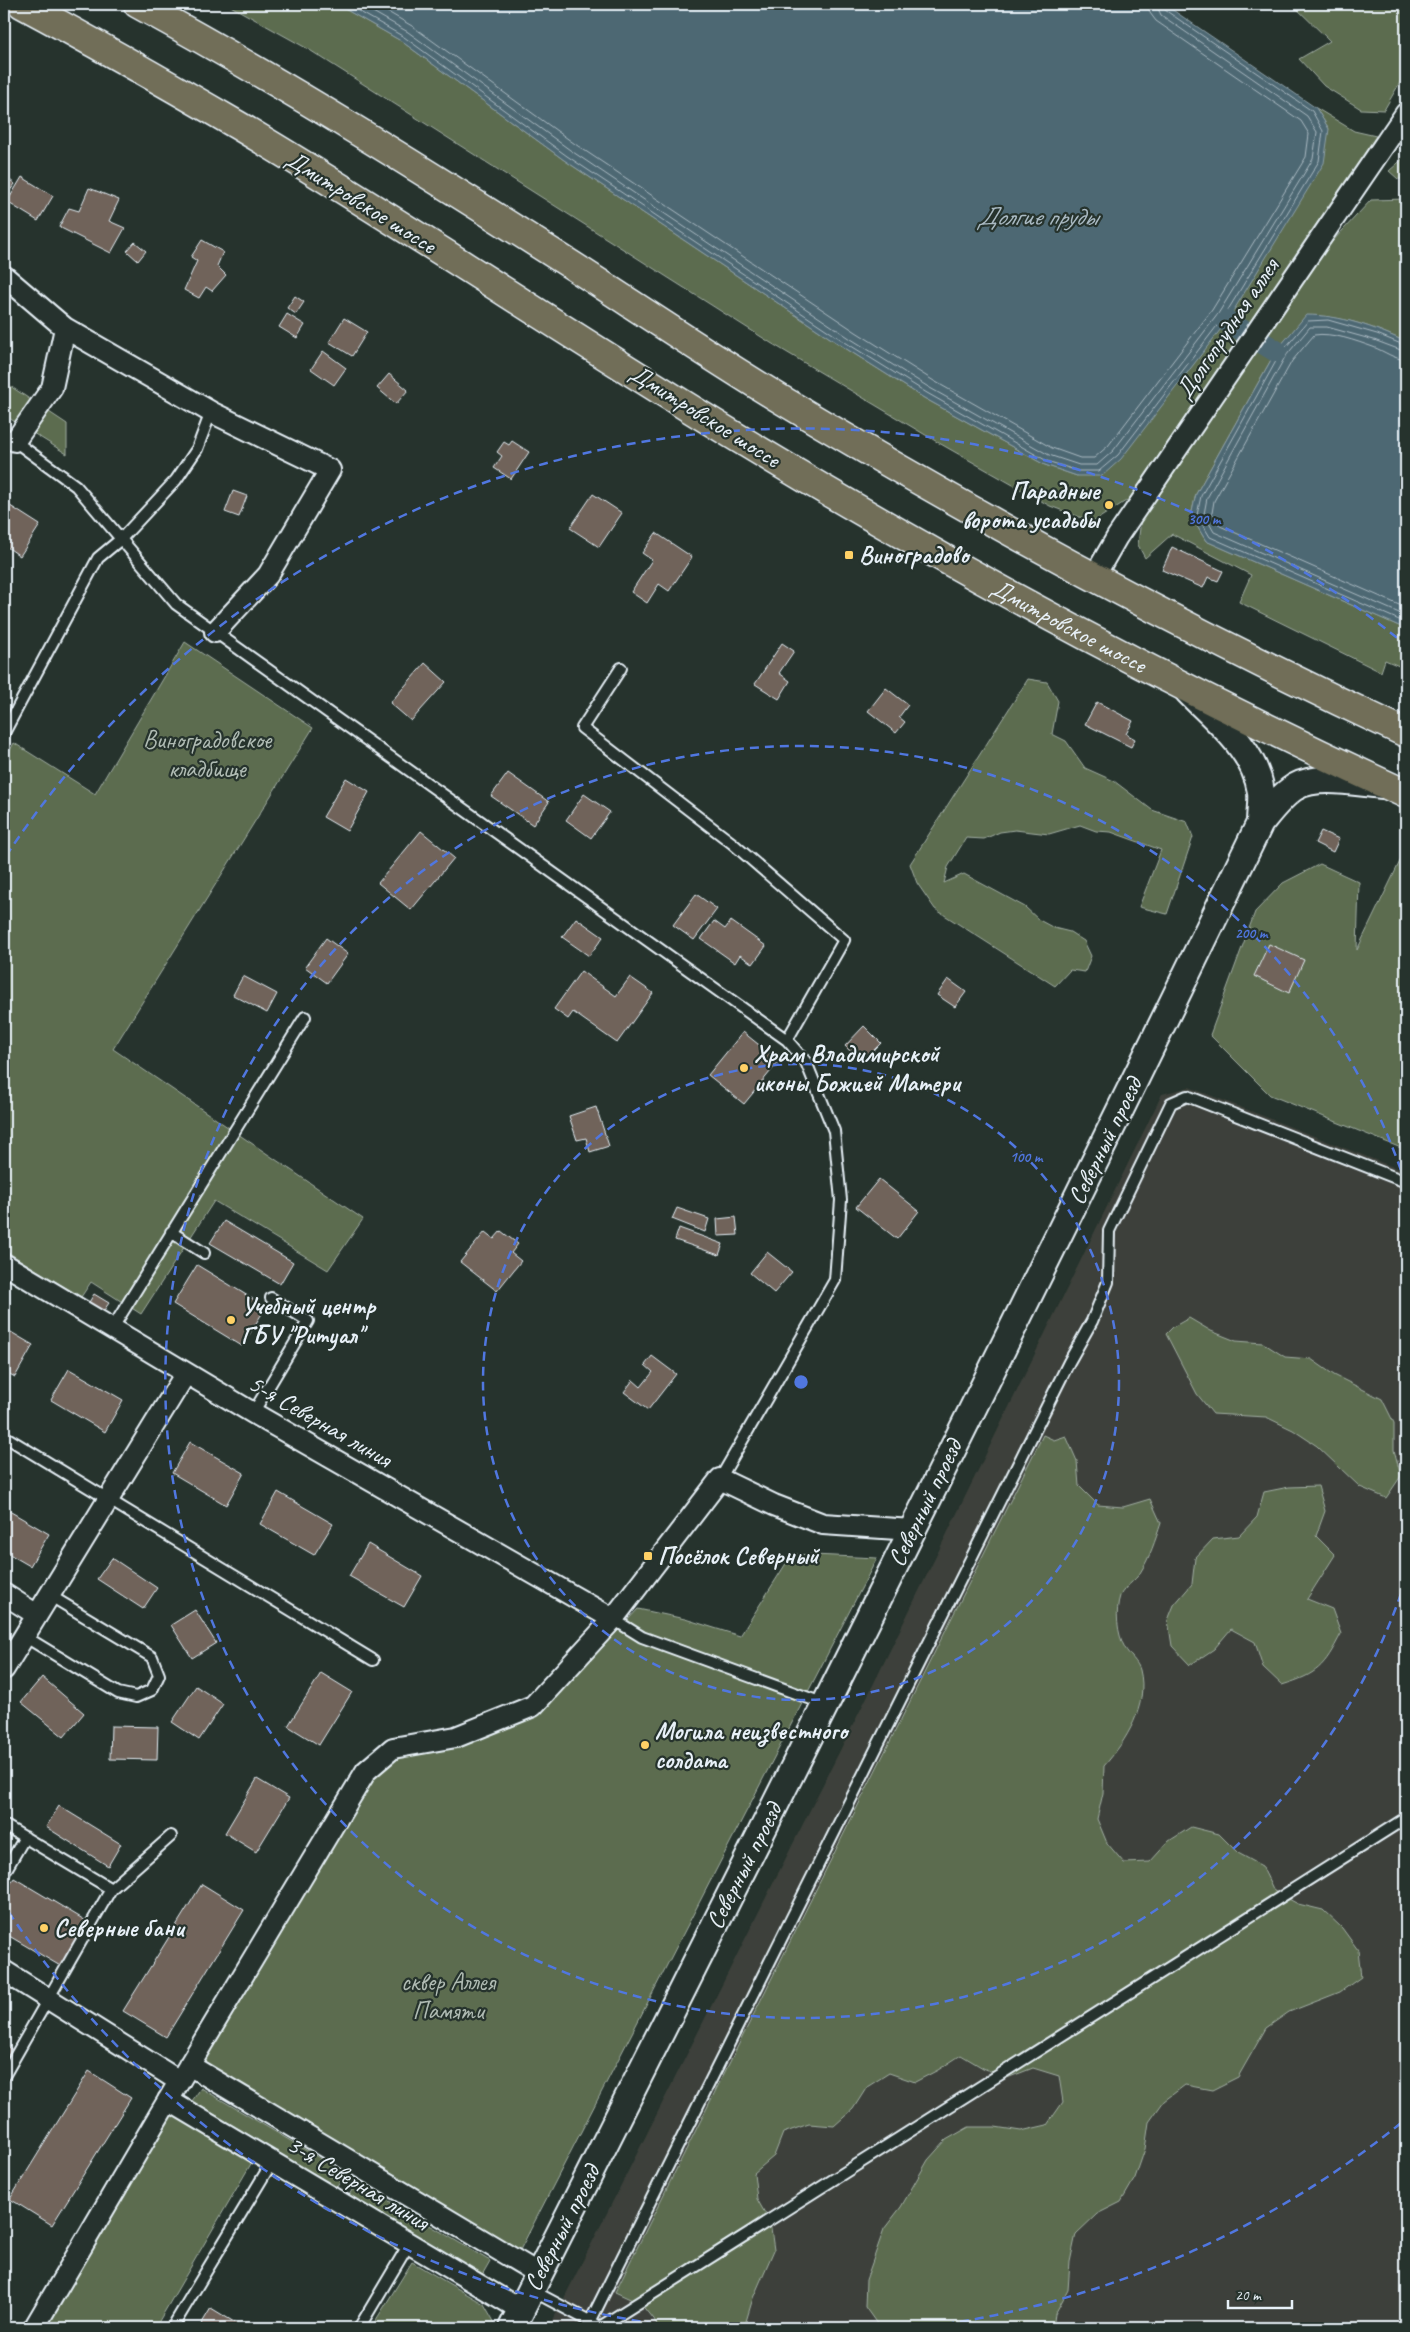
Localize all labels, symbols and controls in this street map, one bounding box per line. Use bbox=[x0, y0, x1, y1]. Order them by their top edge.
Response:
street label: Дмитровское шоссе bbox=[280, 143, 444, 262]
water label: Долгие пруды bbox=[976, 200, 1101, 233]
street label: Долгопрудная аллея bbox=[1168, 251, 1287, 406]
street label: Дмитровское шоссе bbox=[624, 357, 788, 476]
place label: Парадные ворота усадьбы bbox=[962, 475, 1102, 536]
marker: Парадные ворота усадьбы bbox=[1103, 499, 1115, 511]
text: 300 m bbox=[1188, 510, 1222, 529]
place label: Виноградово bbox=[859, 539, 971, 571]
marker: Виноградово bbox=[843, 549, 855, 561]
street label: Дмитровское шоссе bbox=[985, 572, 1153, 681]
park label: Виноградовское кладбище bbox=[143, 724, 273, 785]
text: 200 m bbox=[1235, 924, 1269, 943]
place label: Храм Владимирской иконы Божией Матери bbox=[754, 1038, 962, 1099]
marker: Храм Владимирской иконы Божией Матери bbox=[738, 1062, 750, 1074]
street label: Северный проезд bbox=[1061, 1070, 1150, 1210]
text: 100 m bbox=[1010, 1148, 1044, 1167]
place label: Учебный центр ГБУ "Ритуал" bbox=[241, 1290, 377, 1351]
marker: Учебный центр ГБУ "Ритуал" bbox=[225, 1314, 237, 1326]
street label: 5-я Северная линия bbox=[243, 1367, 399, 1476]
centre of rings bbox=[792, 1373, 810, 1391]
street label: Северный проезд bbox=[881, 1432, 970, 1572]
place label: Посёлок Северный bbox=[658, 1540, 821, 1572]
marker: Посёлок Северный bbox=[642, 1550, 654, 1562]
place label: Могила неизвестного солдата bbox=[655, 1715, 849, 1776]
marker: Могила неизвестного солдата bbox=[639, 1739, 651, 1751]
street label: Северный проезд bbox=[699, 1796, 790, 1934]
place label: Северные бани bbox=[54, 1912, 186, 1944]
marker: Северные бани bbox=[38, 1922, 50, 1934]
park label: сквер Аллея Памяти bbox=[401, 1966, 497, 2027]
street label: 3-я Северная линия bbox=[281, 2128, 437, 2239]
street label: Северный проезд bbox=[517, 2158, 608, 2296]
scale bar bbox=[1228, 2277, 1291, 2309]
text: 20 m bbox=[1235, 2286, 1262, 2305]

